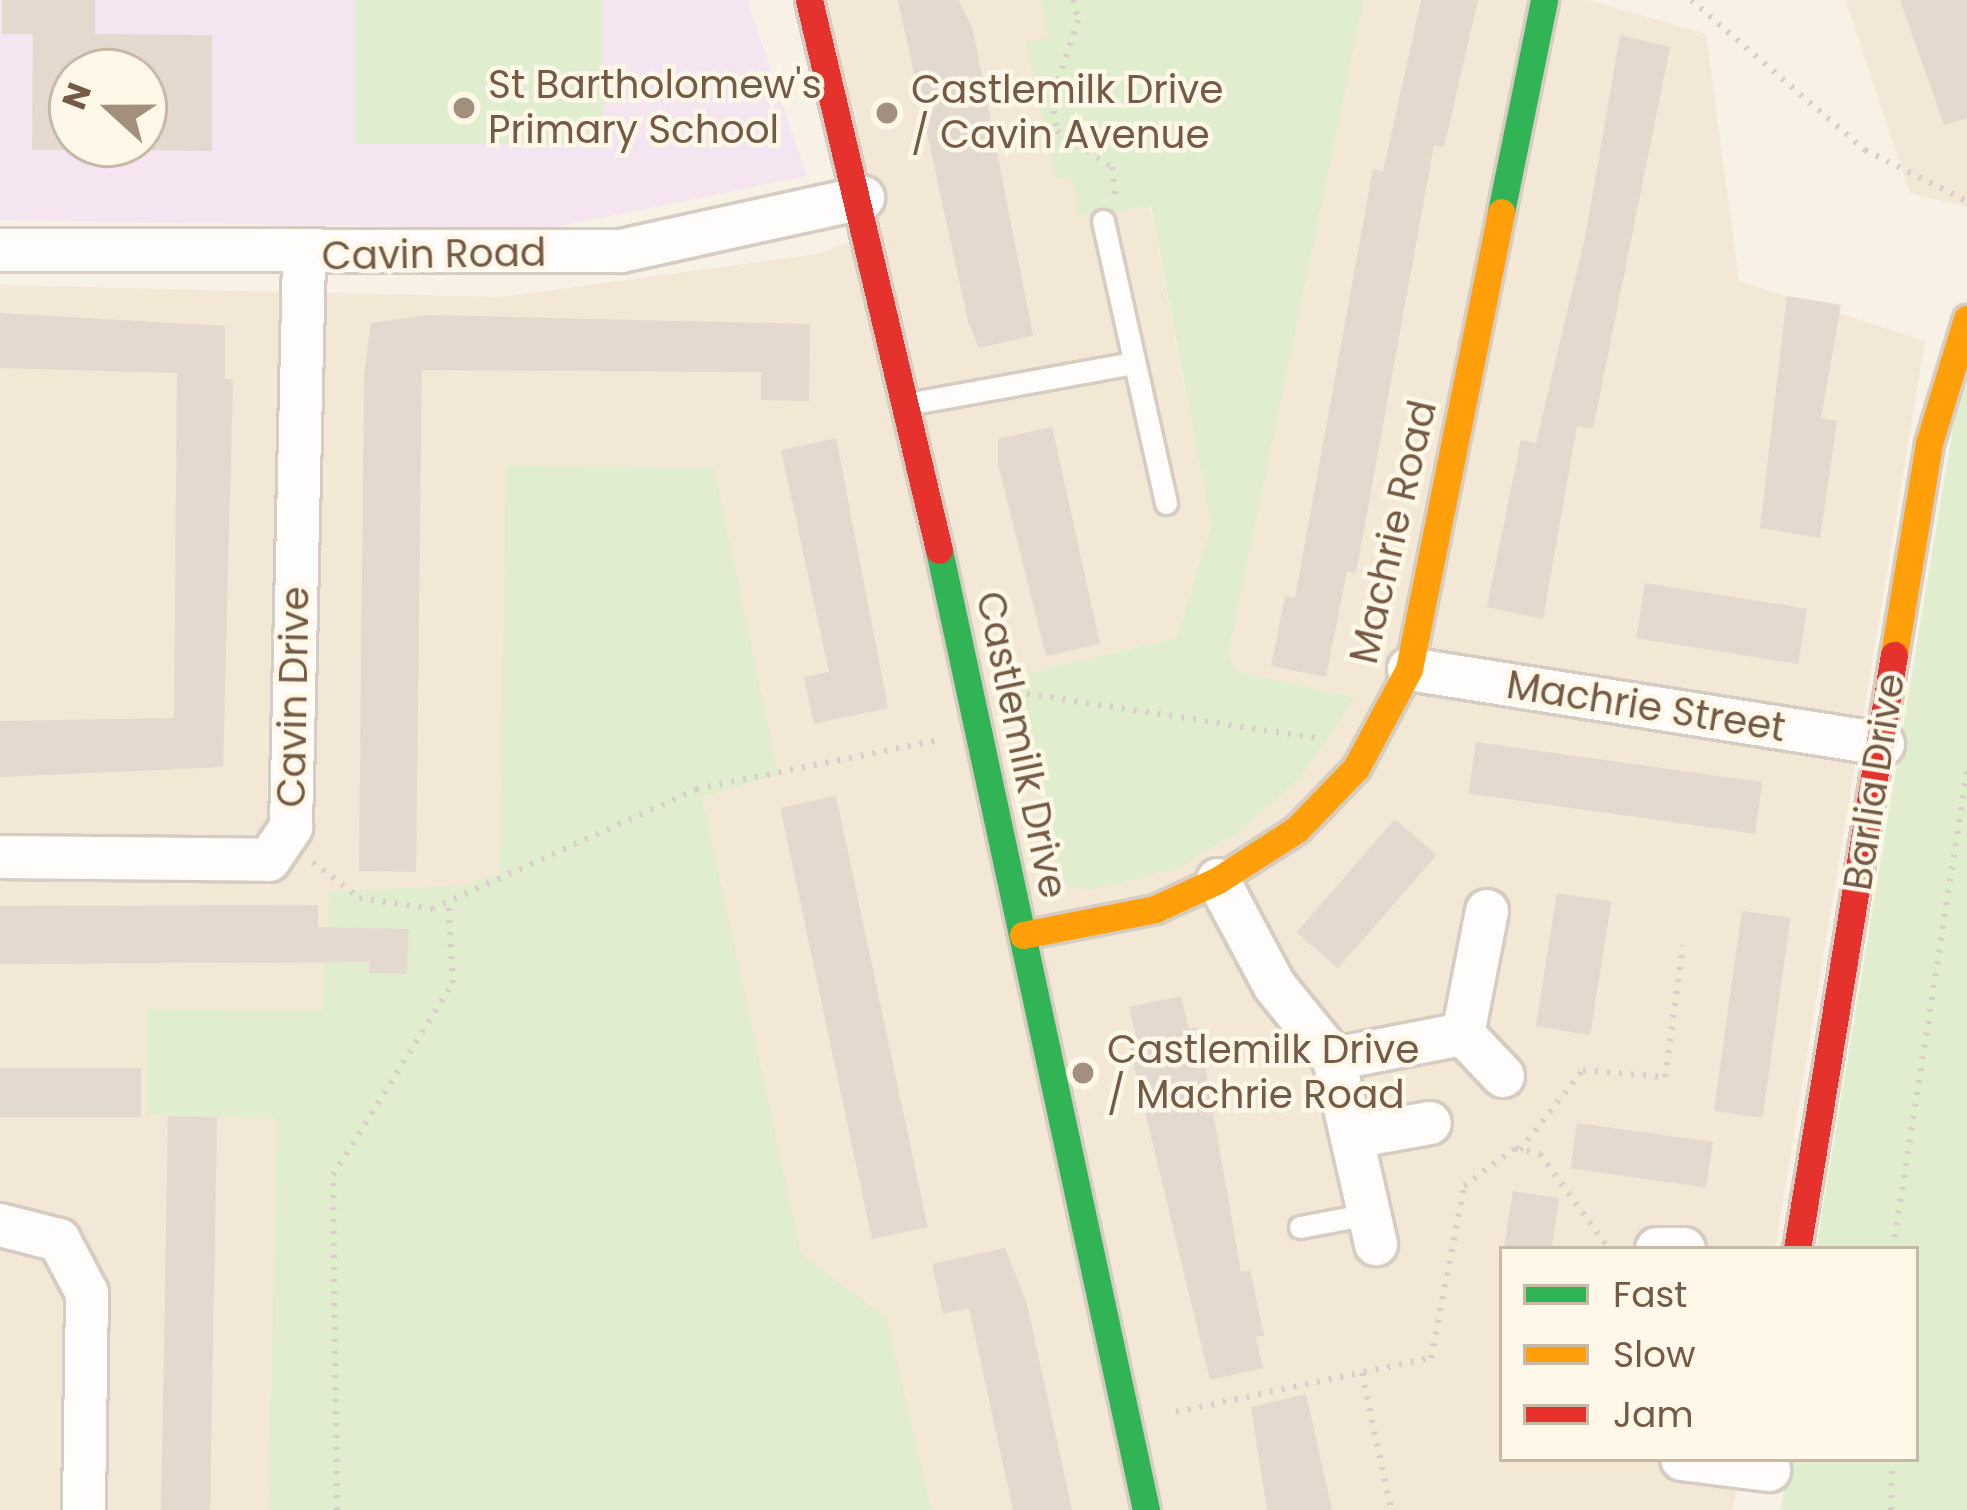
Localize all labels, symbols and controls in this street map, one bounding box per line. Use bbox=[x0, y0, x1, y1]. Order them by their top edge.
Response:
north arrow bbox=[48, 48, 168, 168]
place label: St Bartholomew's Primary School bbox=[488, 63, 822, 154]
place label: Castlemilk Drive / Cavin Avenue bbox=[911, 68, 1223, 159]
text: N bbox=[50, 76, 103, 116]
marker: St Bartholomew's Primary School bbox=[451, 95, 477, 121]
marker: Castlemilk Drive / Cavin Avenue bbox=[874, 100, 900, 126]
street label: Cavin Road bbox=[321, 230, 547, 280]
street label: Machrie Road bbox=[1341, 396, 1447, 668]
street label: Cavin Drive bbox=[269, 586, 319, 808]
street label: Castlemilk Drive bbox=[966, 587, 1076, 903]
street label: Machrie Street bbox=[1503, 662, 1789, 752]
street label: Barlia Drive bbox=[1835, 670, 1915, 894]
place label: Castlemilk Drive / Machrie Road bbox=[1107, 1028, 1419, 1119]
marker: Castlemilk Drive / Machrie Road bbox=[1070, 1060, 1096, 1086]
legend bbox=[1499, 1246, 1919, 1462]
text: Fast bbox=[1613, 1269, 1687, 1320]
text: Slow bbox=[1613, 1329, 1696, 1380]
text: Jam bbox=[1613, 1389, 1694, 1440]

